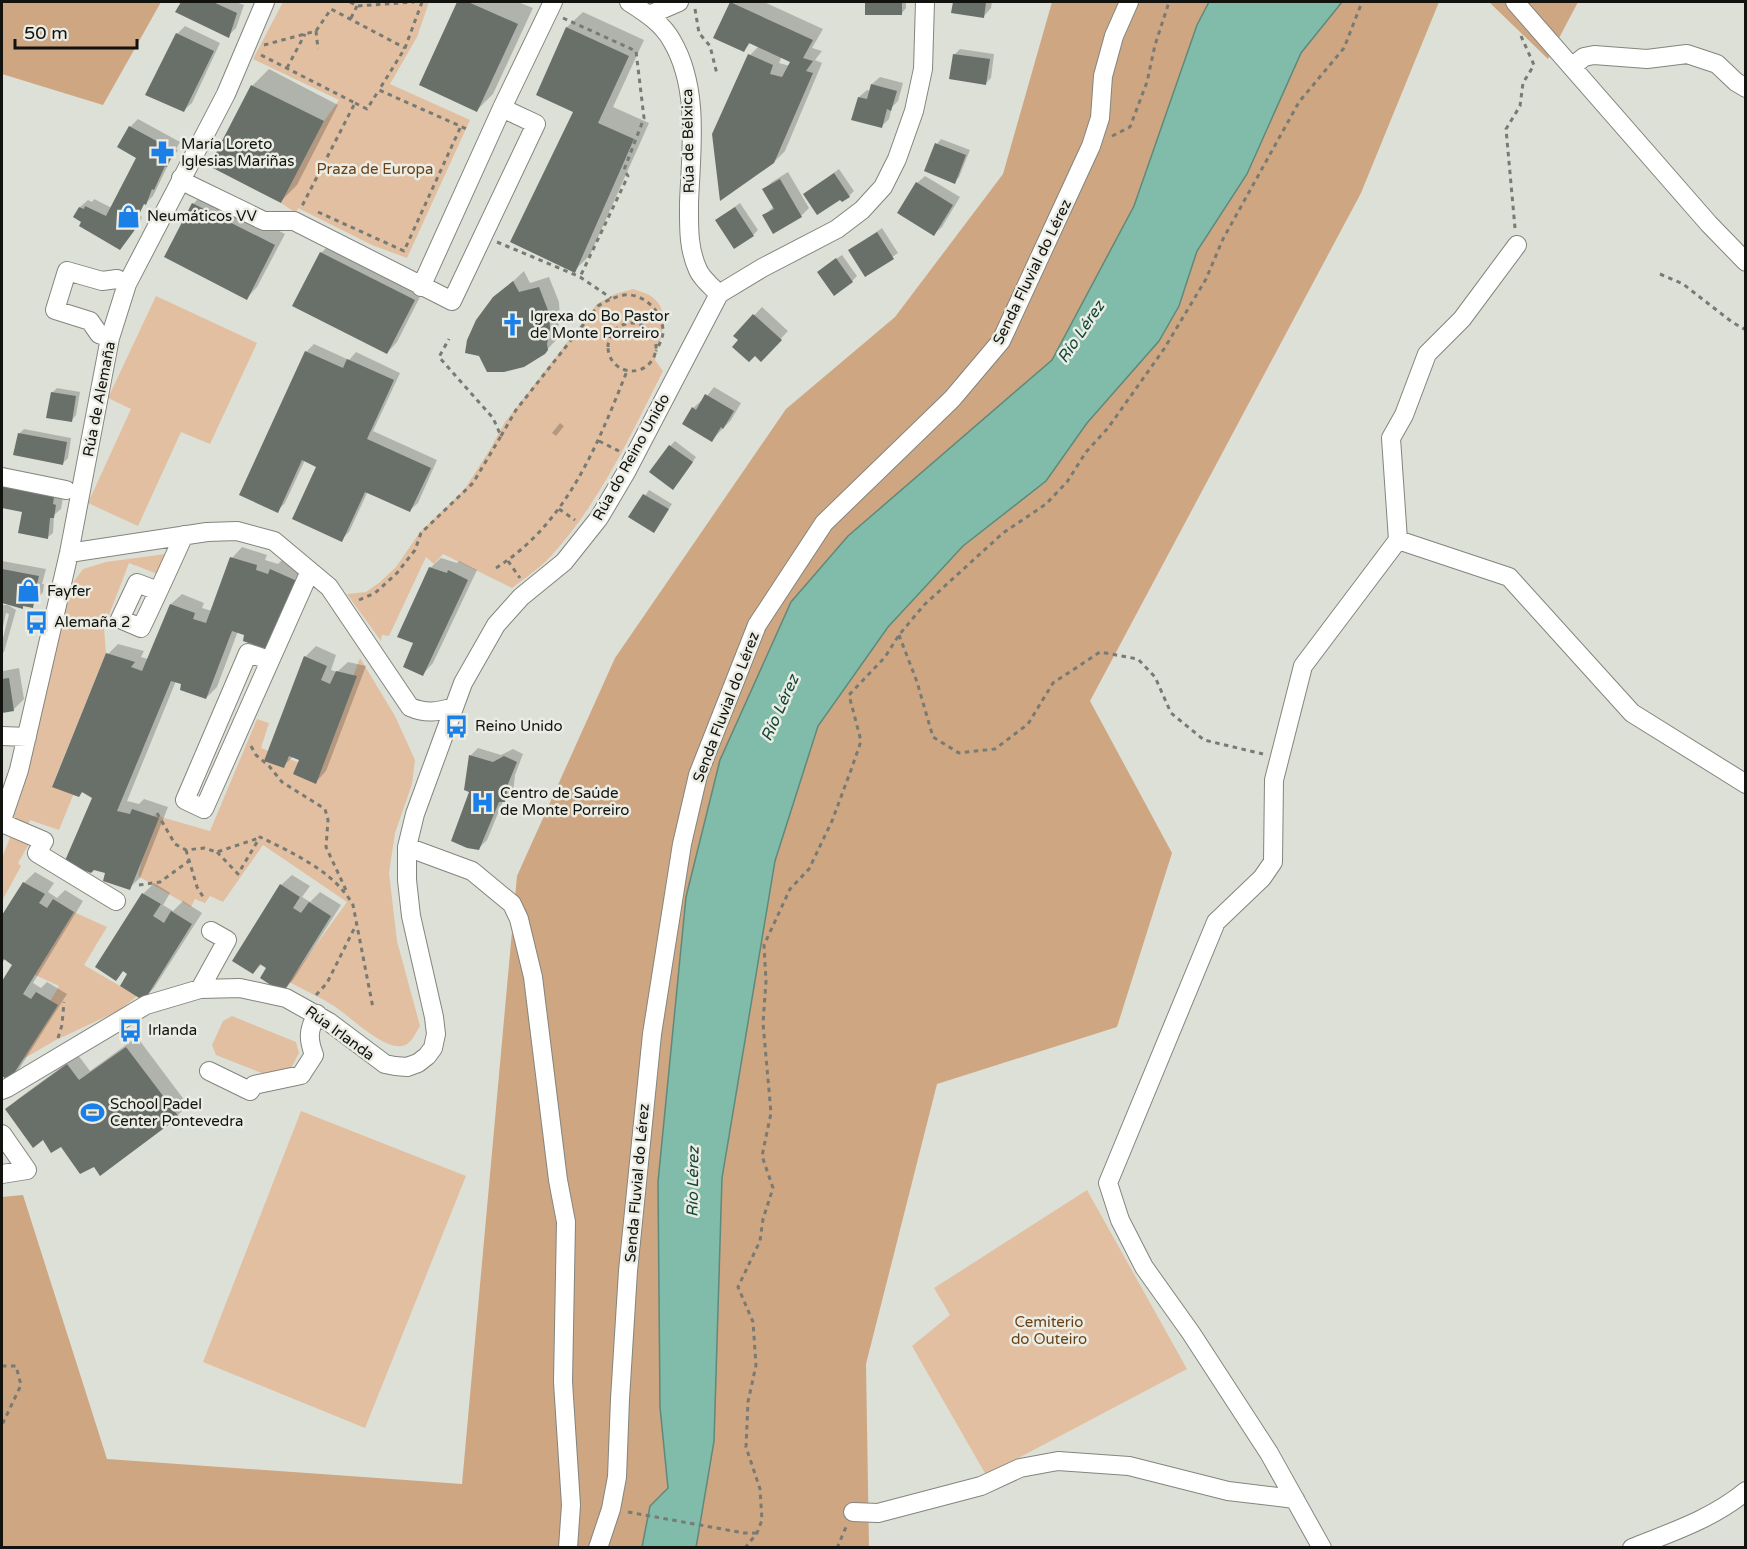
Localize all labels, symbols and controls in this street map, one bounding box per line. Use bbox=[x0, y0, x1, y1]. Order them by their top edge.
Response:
scale bar bbox=[15, 12, 136, 50]
text: 50 m bbox=[24, 22, 68, 44]
street label: Rúa de Bélxica bbox=[678, 88, 698, 194]
place label: María Loreto Iglesias Mariñas bbox=[181, 135, 294, 170]
pharmacy icon: María Loreto Iglesias Mariñas bbox=[150, 140, 176, 166]
park label: Praza de Europa bbox=[317, 160, 433, 178]
street label: Senda Fluvial do Lérez bbox=[989, 196, 1075, 348]
shop icon: Neumáticos VV bbox=[116, 203, 142, 229]
place label: Neumáticos VV bbox=[147, 207, 258, 225]
water label: Río Lérez bbox=[1053, 296, 1110, 367]
place label: Igrexa do Bo Pastor de Monte Porreiro bbox=[530, 307, 670, 342]
church icon: Igrexa do Bo Pastor de Monte Porreiro bbox=[499, 312, 525, 338]
street label: Rúa de Alemaña bbox=[79, 340, 119, 458]
street label: Rúa do Reino Unido bbox=[589, 390, 673, 524]
shop icon: Fayfer bbox=[16, 578, 42, 604]
place label: Fayfer bbox=[47, 582, 91, 600]
bus stop icon: Alemaña 2 bbox=[23, 609, 49, 635]
place label: Alemaña 2 bbox=[54, 613, 130, 631]
street label: Senda Fluvial do Lérez bbox=[689, 629, 763, 785]
water label: Río Lérez bbox=[757, 670, 804, 744]
bus stop icon: Reino Unido bbox=[444, 713, 470, 739]
place label: Reino Unido bbox=[475, 717, 563, 735]
place label: Centro de Saúde de Monte Porreiro bbox=[500, 784, 629, 819]
hospital icon: Centro de Saúde de Monte Porreiro bbox=[469, 789, 495, 815]
street label: Rúa Irlanda bbox=[302, 1002, 378, 1064]
bus stop icon: Irlanda bbox=[117, 1017, 143, 1043]
place label: Irlanda bbox=[148, 1021, 197, 1039]
place label: School Padel Center Pontevedra bbox=[110, 1095, 243, 1130]
sports icon: School Padel Center Pontevedra bbox=[79, 1100, 105, 1126]
street label: Senda Fluvial do Lérez bbox=[621, 1103, 653, 1263]
water label: Río Lérez bbox=[682, 1145, 704, 1217]
park label: Cemiterio do Outeiro bbox=[1011, 1313, 1087, 1348]

